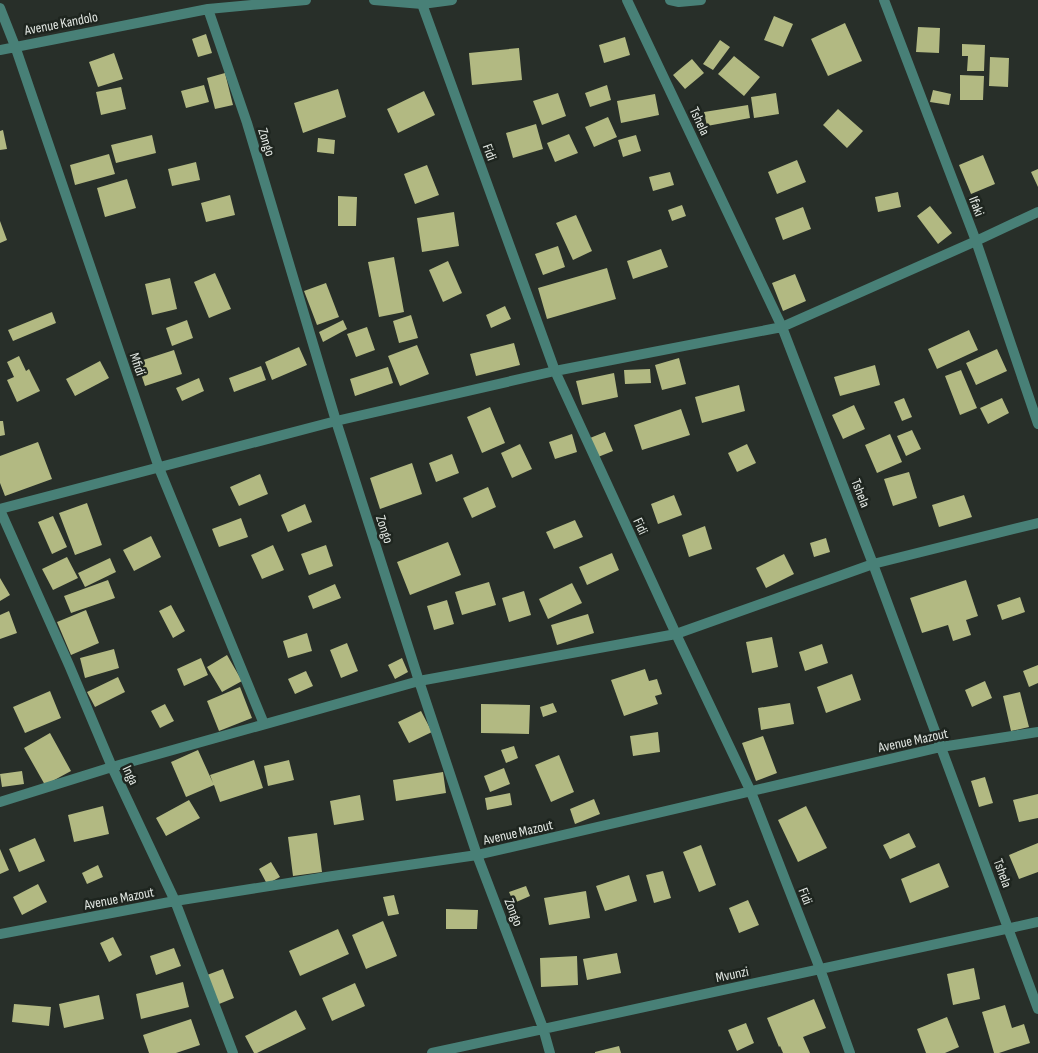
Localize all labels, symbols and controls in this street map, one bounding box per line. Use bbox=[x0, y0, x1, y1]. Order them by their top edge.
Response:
street label: Avenue Kandolo bbox=[22, 8, 99, 39]
street label: Tshela bbox=[686, 104, 713, 138]
street label: Zongo bbox=[254, 126, 279, 159]
street label: Fidi bbox=[479, 141, 500, 163]
street label: Ifaki bbox=[965, 194, 988, 219]
street label: Mfidi bbox=[126, 351, 149, 378]
street label: Tshela bbox=[847, 476, 874, 510]
street label: Zongo bbox=[372, 513, 397, 546]
street label: Fidi bbox=[629, 515, 652, 537]
street label: Avenue Mazout bbox=[876, 725, 950, 756]
street label: Inga bbox=[119, 763, 142, 788]
street label: Avenue Mazout bbox=[481, 816, 555, 849]
street label: Tshela bbox=[989, 856, 1016, 890]
street label: Avenue Mazout bbox=[82, 883, 156, 914]
street label: Fidi bbox=[795, 885, 816, 907]
street label: Zongo bbox=[500, 896, 527, 929]
street label: Mvunzi bbox=[714, 963, 750, 986]

